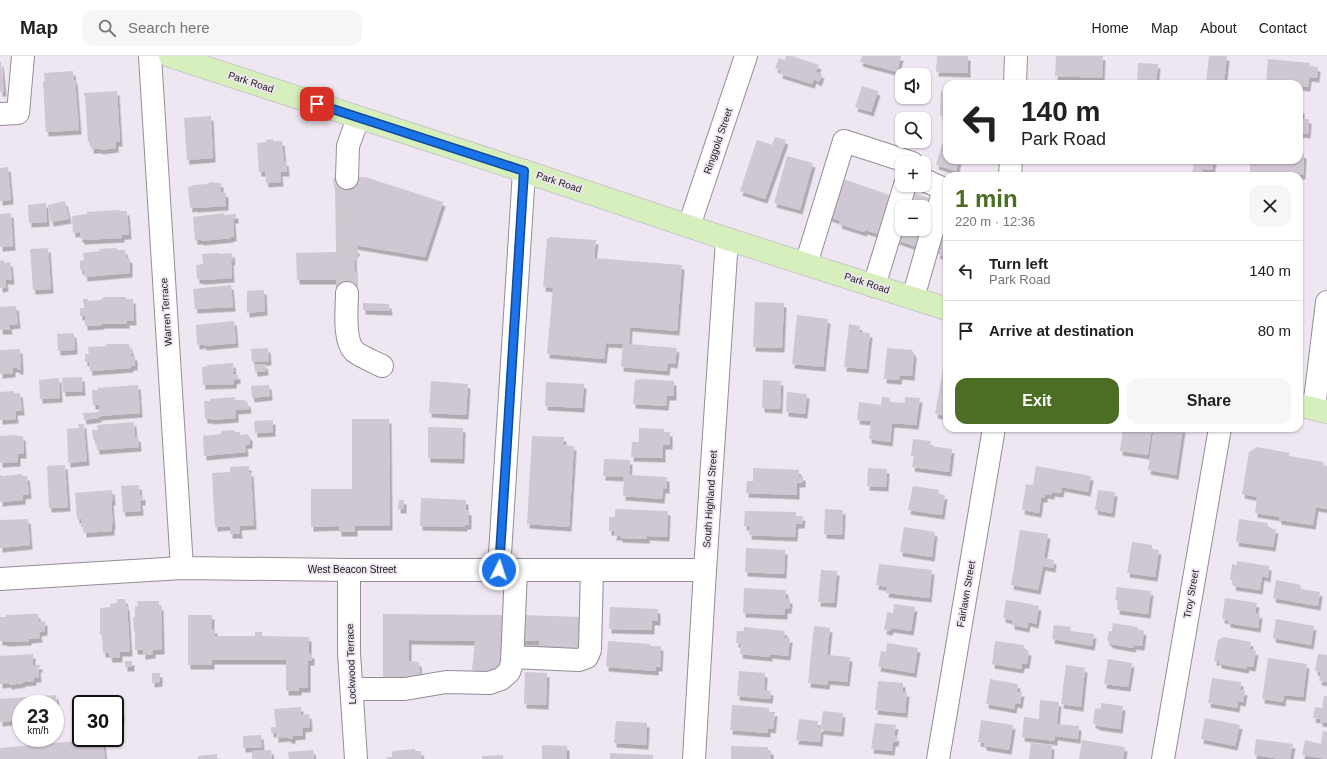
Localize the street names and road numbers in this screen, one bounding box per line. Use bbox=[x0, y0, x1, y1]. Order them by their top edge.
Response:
street label: Park Road bbox=[227, 69, 275, 95]
street label: Ringgold Street bbox=[702, 106, 734, 175]
street label: Park Road bbox=[535, 169, 583, 195]
street label: Park Road bbox=[843, 270, 891, 296]
street label: Warren Terrace bbox=[158, 277, 174, 346]
street label: South Highland Street bbox=[701, 450, 719, 548]
street label: Fairlawn Street bbox=[955, 560, 977, 628]
street label: West Beacon Street bbox=[308, 564, 397, 575]
street label: Troy Street bbox=[1181, 569, 1201, 619]
street label: Lockwood Terrace bbox=[344, 623, 358, 705]

